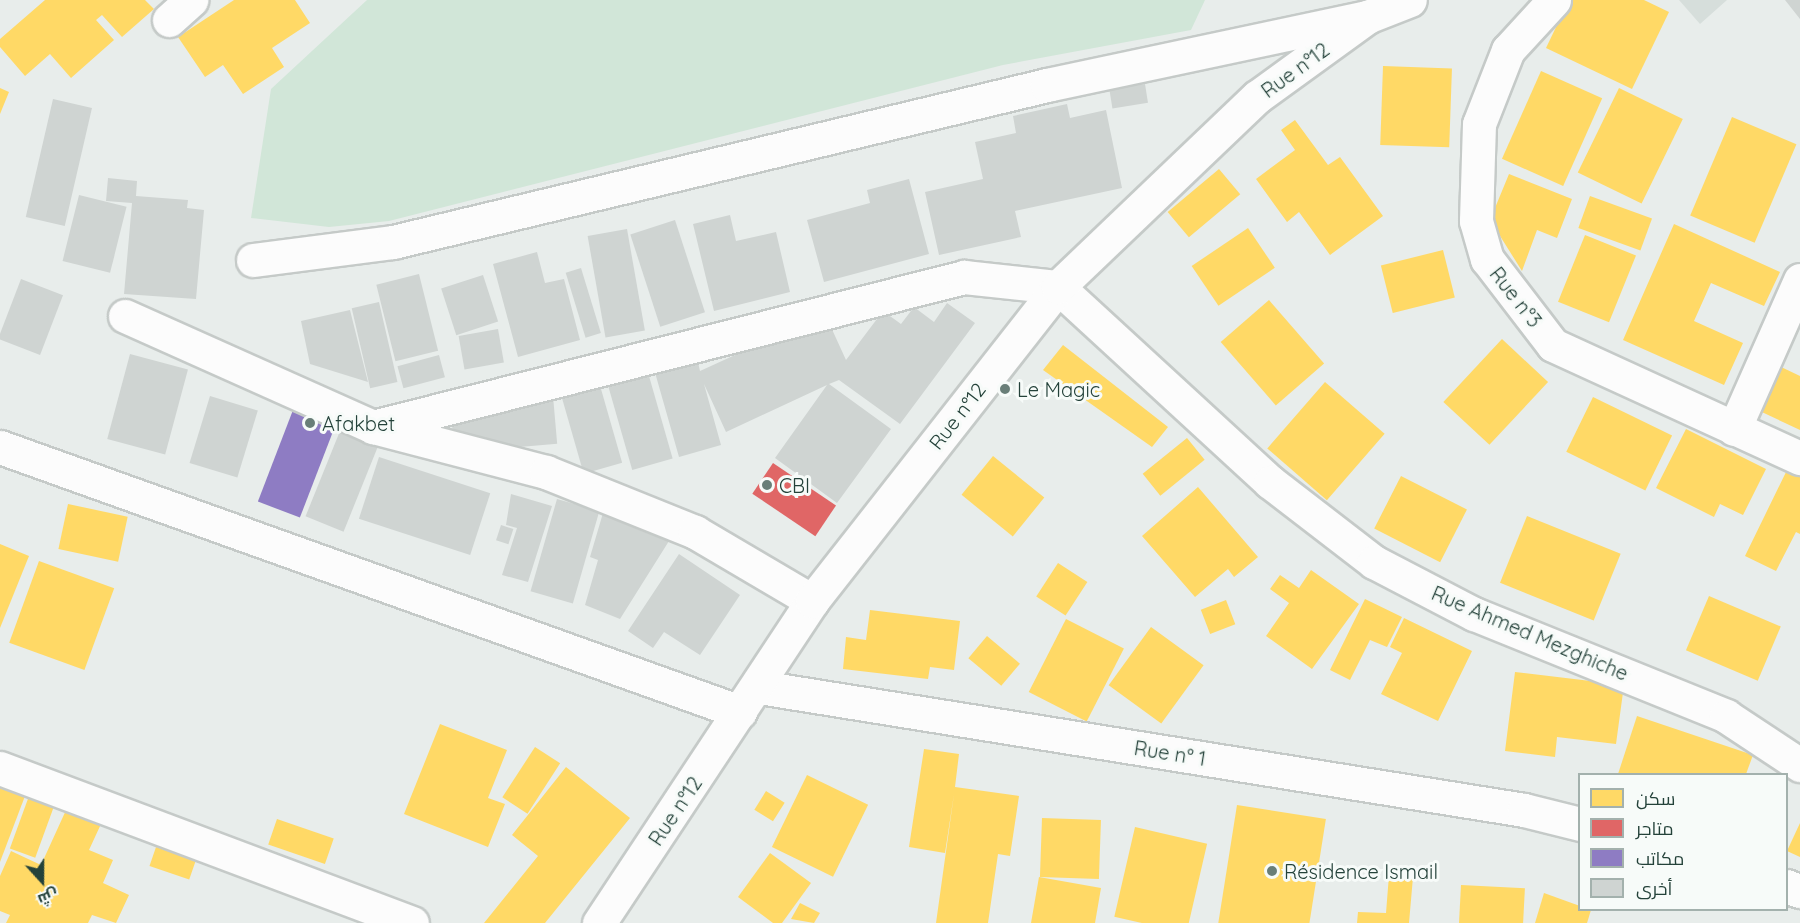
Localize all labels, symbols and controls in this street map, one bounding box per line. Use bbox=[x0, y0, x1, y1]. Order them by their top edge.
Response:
street label: Rue n°12 bbox=[1256, 37, 1334, 103]
street label: Rue n°3 bbox=[1485, 262, 1547, 332]
place label: Le Magic bbox=[1017, 377, 1100, 401]
street label: Rue n°12 bbox=[924, 378, 990, 454]
marker: Le Magic bbox=[998, 382, 1012, 396]
place label: Afakbet bbox=[322, 411, 395, 435]
marker: Afakbet bbox=[303, 416, 317, 430]
place label: CBI bbox=[779, 473, 810, 497]
marker: CBI bbox=[760, 478, 774, 492]
street label: Rue Ahmed Mezghiche bbox=[1428, 581, 1632, 685]
street label: Rue n° 1 bbox=[1132, 735, 1208, 771]
street label: Rue n°12 bbox=[643, 772, 707, 850]
legend bbox=[1578, 773, 1788, 911]
text: سكن bbox=[1636, 787, 1675, 810]
text: متاجر bbox=[1636, 817, 1674, 840]
text: مكاتب bbox=[1636, 847, 1684, 870]
north arrow bbox=[12, 851, 72, 911]
place label: Résidence Ismail bbox=[1284, 859, 1438, 883]
marker: Résidence Ismail bbox=[1265, 864, 1279, 878]
text: أخرى bbox=[1636, 877, 1672, 900]
text: ش bbox=[35, 885, 62, 911]

